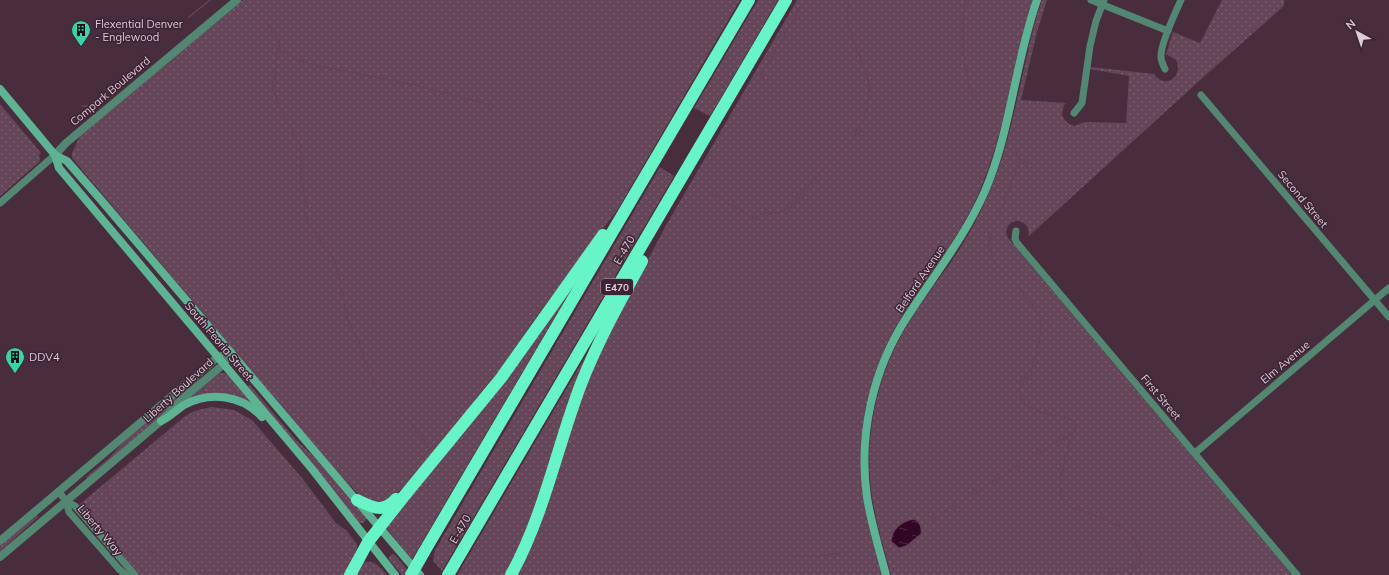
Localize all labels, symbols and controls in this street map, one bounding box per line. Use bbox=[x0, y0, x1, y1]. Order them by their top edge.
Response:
north arrow bbox=[1337, 12, 1377, 52]
text: N bbox=[1343, 16, 1358, 32]
place label: Flexential Denver - Englewood bbox=[95, 17, 183, 44]
building icon: Flexential Denver - Englewood bbox=[70, 19, 92, 47]
street label: Compark Boulevard bbox=[67, 53, 153, 129]
street label: Second Street bbox=[1275, 167, 1331, 231]
street label: E-470 bbox=[610, 233, 638, 267]
street label: Belford Avenue bbox=[892, 243, 948, 315]
road number: E470 bbox=[601, 279, 633, 295]
street label: South Peoria Street bbox=[182, 299, 256, 383]
street label: Elm Avenue bbox=[1258, 337, 1312, 387]
building icon: DDV4 bbox=[4, 346, 26, 374]
place label: DDV4 bbox=[29, 350, 60, 364]
street label: Liberty Boulevard bbox=[140, 355, 216, 425]
street label: First Street bbox=[1138, 371, 1184, 423]
street label: Liberty Way bbox=[75, 502, 125, 558]
street label: E-470 bbox=[446, 512, 474, 546]

